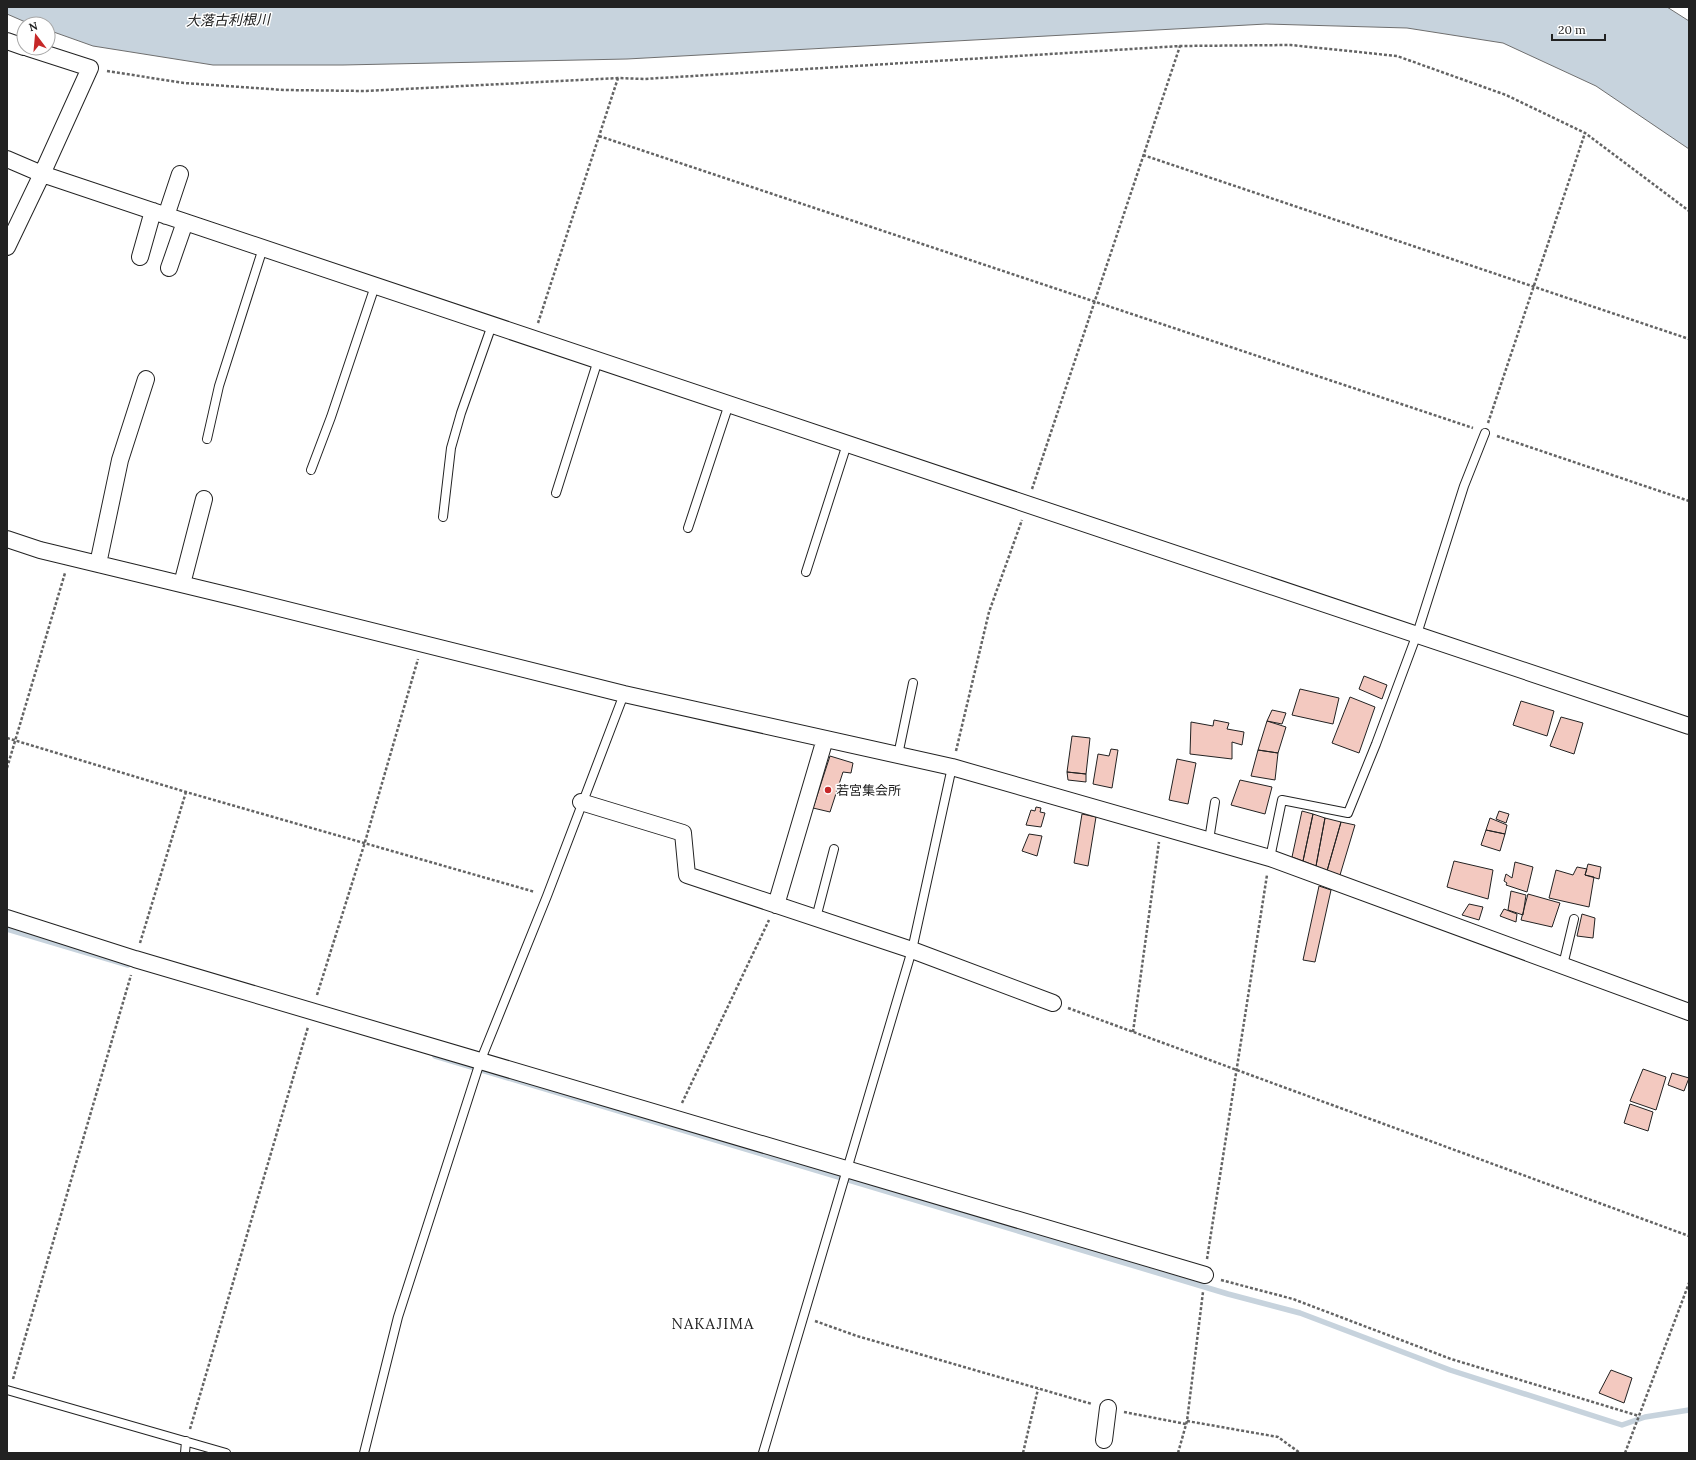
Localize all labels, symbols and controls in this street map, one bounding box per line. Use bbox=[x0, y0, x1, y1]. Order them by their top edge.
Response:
water label: 大落古利根川 bbox=[186, 10, 272, 30]
north arrow bbox=[16, 16, 56, 56]
scale bar bbox=[1552, 16, 1605, 42]
text: N bbox=[27, 18, 40, 34]
text: 20 m bbox=[1558, 22, 1586, 37]
place label: 若宮集会所 bbox=[836, 782, 901, 799]
marker: 若宮集会所 bbox=[823, 785, 833, 795]
district label: NAKAJIMA bbox=[672, 1314, 754, 1333]

